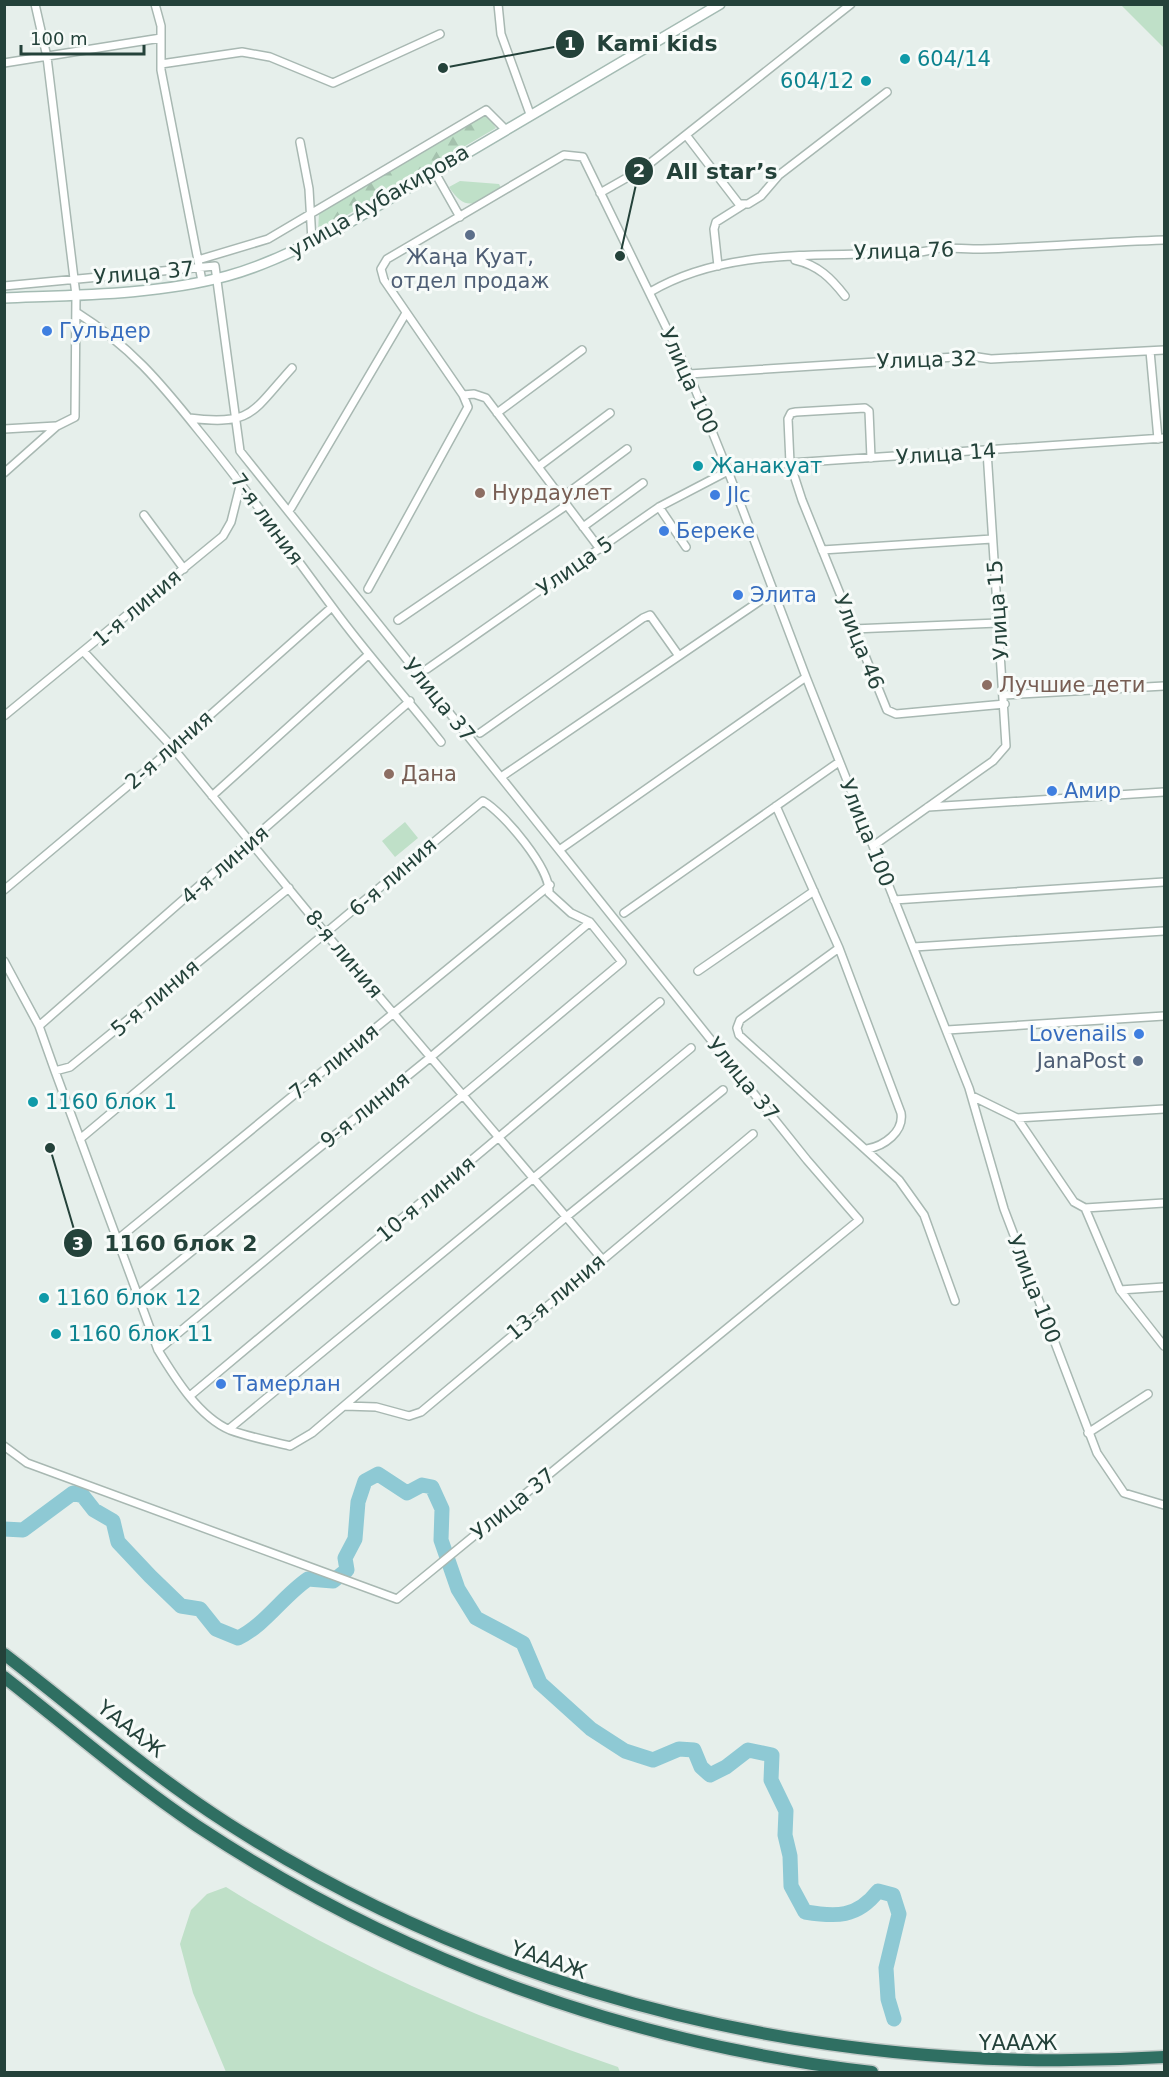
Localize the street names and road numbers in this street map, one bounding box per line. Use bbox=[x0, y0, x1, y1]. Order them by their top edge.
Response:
street label: улица Аубакирова bbox=[285, 140, 473, 262]
street label: Улица 76 bbox=[853, 237, 955, 265]
street label: Улица 37 bbox=[93, 257, 195, 289]
street label: Улица 100 bbox=[655, 324, 723, 438]
street label: Улица 32 bbox=[876, 346, 978, 374]
street label: Улица 14 bbox=[895, 439, 997, 469]
street label: 7-я линия bbox=[226, 469, 308, 569]
street label: Улица 5 bbox=[532, 531, 618, 601]
street label: Улица 15 bbox=[983, 559, 1013, 661]
street label: 1-я линия bbox=[88, 564, 186, 652]
street label: Улица 46 bbox=[829, 591, 889, 693]
street label: Улица 37 bbox=[398, 653, 480, 747]
street label: 2-я линия bbox=[121, 706, 217, 794]
street label: Улица 100 bbox=[835, 776, 899, 890]
street label: 4-я линия bbox=[177, 821, 273, 909]
street label: 6-я линия bbox=[345, 833, 441, 921]
street label: 8-я линия bbox=[300, 905, 388, 1003]
street label: 5-я линия bbox=[106, 954, 204, 1042]
street label: 7-я линия bbox=[285, 1019, 383, 1105]
street label: Улица 37 bbox=[702, 1032, 784, 1126]
street label: 9-я линия bbox=[316, 1067, 414, 1153]
street label: 10-я линия bbox=[372, 1151, 480, 1247]
street label: Улица 100 bbox=[1002, 1232, 1066, 1346]
street label: 13-я линия bbox=[502, 1249, 610, 1345]
street label: Улица 37 bbox=[466, 1463, 560, 1545]
street label: ҮАААЖ bbox=[92, 1695, 170, 1763]
street label: ҮАААЖ bbox=[507, 1936, 590, 1984]
street label: ҮАААЖ bbox=[978, 2031, 1058, 2055]

